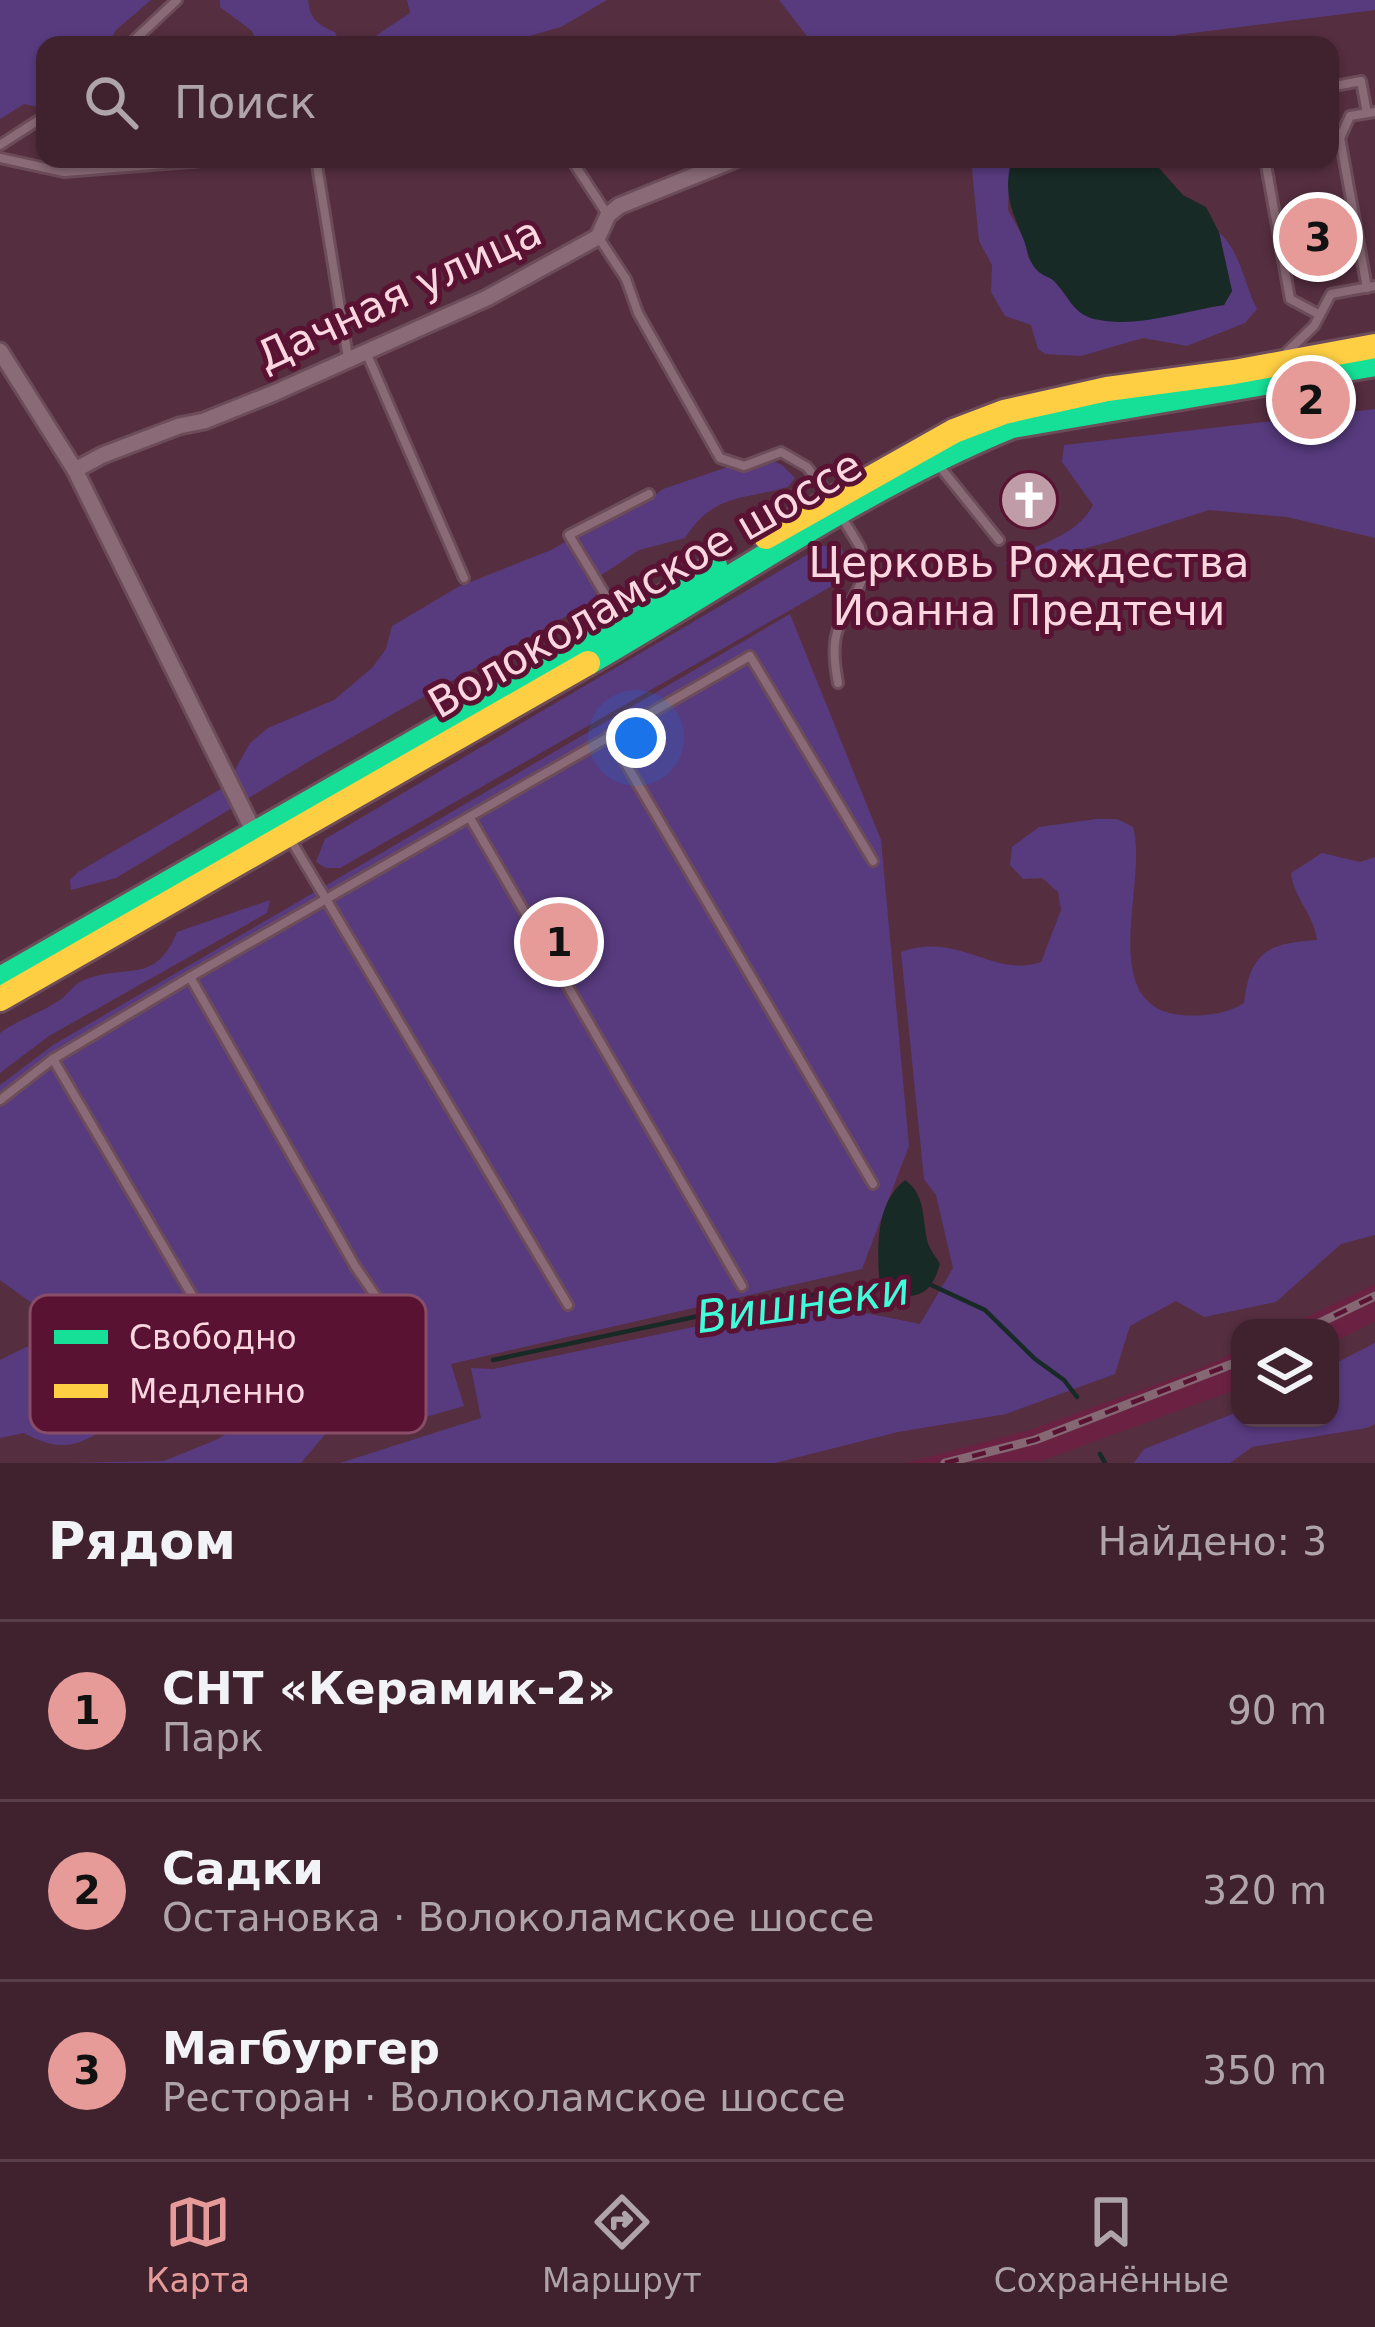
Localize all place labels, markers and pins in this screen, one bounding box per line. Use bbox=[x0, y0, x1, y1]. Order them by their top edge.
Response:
pin: 3 bbox=[1279, 192, 1357, 282]
pin: 2 bbox=[1272, 355, 1350, 445]
church icon: Церковь Рождества Иоанна Предтечи bbox=[998, 469, 1060, 531]
place label: Церковь Рождества Иоанна Предтечи bbox=[809, 538, 1249, 635]
pin: 1 bbox=[520, 897, 598, 987]

